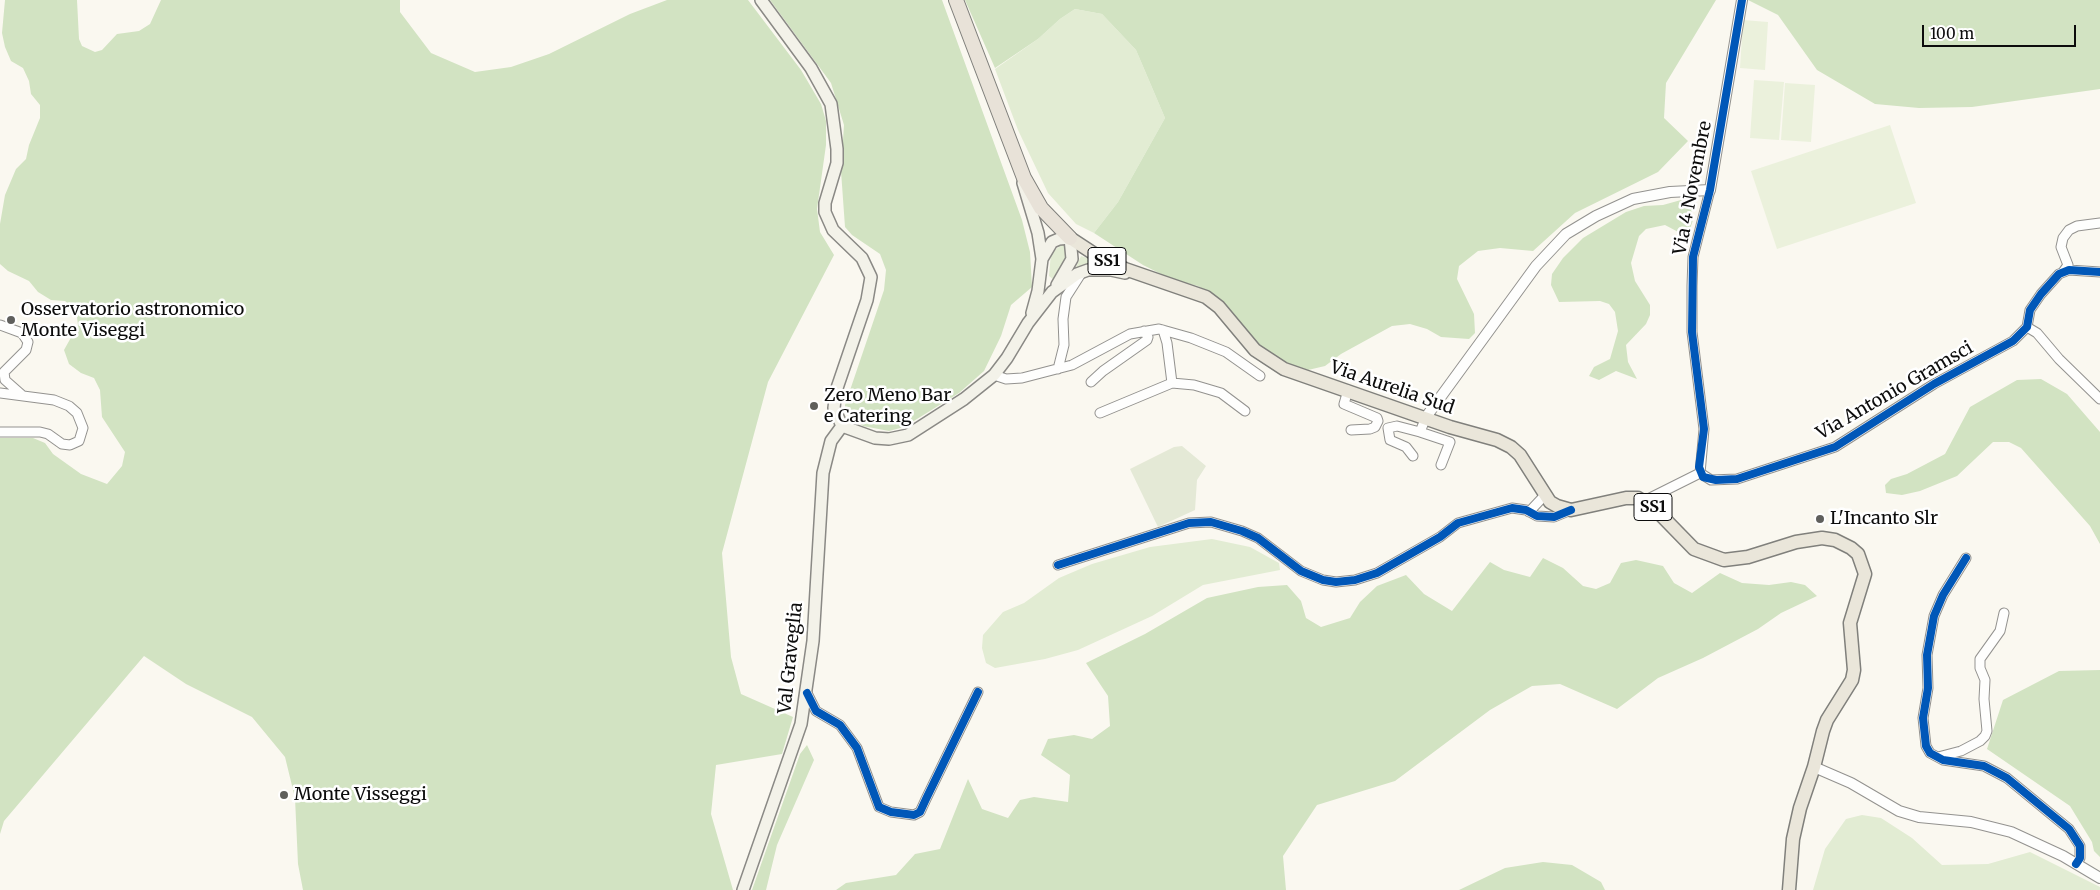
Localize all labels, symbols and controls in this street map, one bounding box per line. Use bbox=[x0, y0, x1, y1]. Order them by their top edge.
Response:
scale bar bbox=[1925, 15, 2079, 47]
text: 100 m bbox=[1930, 24, 1974, 43]
street label: Via 4 Novembre bbox=[1669, 119, 1717, 257]
road number: SS1 bbox=[1088, 248, 1126, 274]
place label: Osservatorio astronomico Monte Viseggi bbox=[21, 299, 244, 342]
marker: Osservatorio astronomico Monte Viseggi bbox=[5, 314, 17, 326]
street label: Via Antonio Gramsci bbox=[1813, 337, 1977, 445]
street label: Via Aurelia Sud bbox=[1327, 357, 1457, 419]
place label: Zero Meno Bar e Catering bbox=[824, 385, 951, 428]
marker: Zero Meno Bar e Catering bbox=[808, 400, 820, 412]
road number: SS1 bbox=[1634, 494, 1672, 520]
place label: L'Incanto Slr bbox=[1830, 508, 1938, 530]
marker: L'Incanto Slr bbox=[1814, 513, 1826, 525]
street label: Val Graveglia bbox=[774, 601, 808, 715]
place label: Monte Visseggi bbox=[294, 784, 427, 806]
marker: Monte Visseggi bbox=[278, 789, 290, 801]

